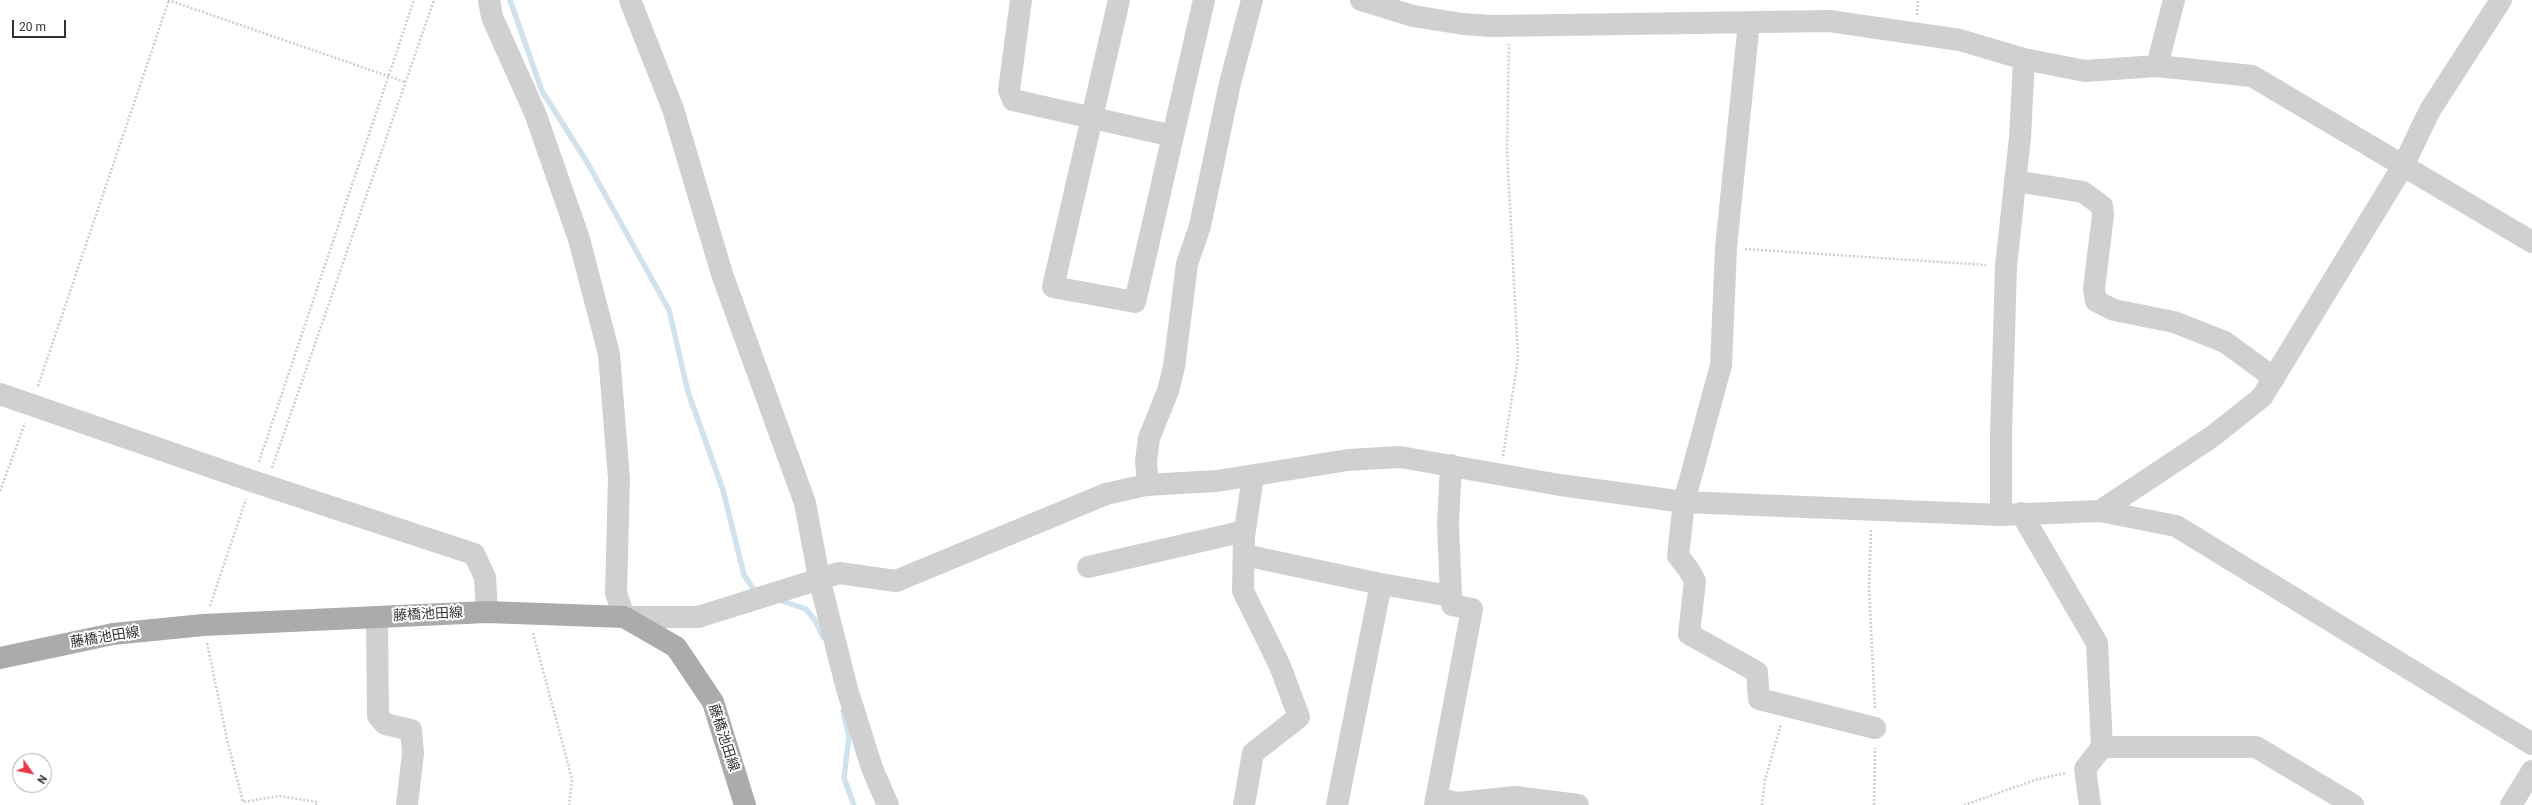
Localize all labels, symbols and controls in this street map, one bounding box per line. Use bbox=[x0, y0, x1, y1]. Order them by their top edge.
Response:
scale bar bbox=[14, 12, 68, 38]
text: 20 m bbox=[19, 20, 46, 34]
street label: 藤橋池田線 bbox=[393, 605, 463, 625]
street label: 藤橋池田線 bbox=[69, 624, 141, 652]
street label: 藤橋池田線 bbox=[704, 702, 742, 774]
north arrow bbox=[12, 753, 52, 793]
text: N bbox=[34, 772, 49, 786]

